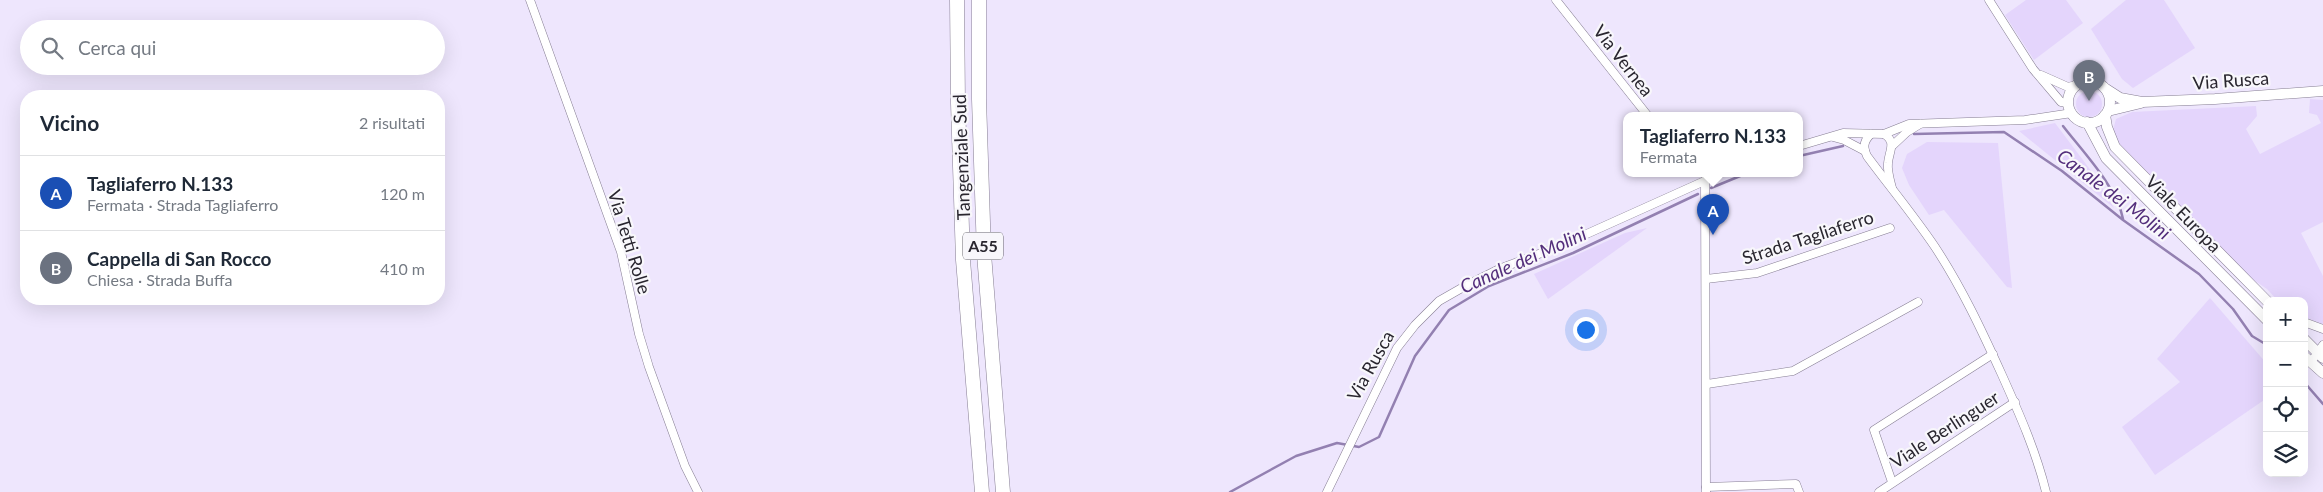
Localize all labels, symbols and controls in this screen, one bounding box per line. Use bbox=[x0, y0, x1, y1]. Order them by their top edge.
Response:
search box bbox=[20, 20, 445, 75]
street label: Via Vernea bbox=[1589, 20, 1659, 101]
icon: search bbox=[38, 34, 66, 62]
text: Cerca qui bbox=[78, 36, 156, 59]
pin: B bbox=[2073, 60, 2105, 101]
street label: Via Rusca bbox=[2192, 66, 2270, 94]
street label: Tangenziale Sud bbox=[948, 94, 974, 220]
text: Vicino bbox=[40, 110, 99, 135]
popup bbox=[1623, 112, 1803, 177]
text: 2 risultati bbox=[359, 113, 425, 132]
text: Tagliaferro N.133 bbox=[1640, 124, 1786, 147]
water label: Canale dei Molini bbox=[2053, 143, 2176, 244]
text: Fermata bbox=[1640, 147, 1697, 166]
street label: Viale Europa bbox=[2141, 170, 2226, 257]
text: Tagliaferro N.133 bbox=[87, 172, 233, 195]
text: A bbox=[50, 184, 62, 203]
text: 120 m bbox=[380, 184, 425, 203]
street label: Via Tetti Rolle bbox=[604, 187, 656, 296]
pin: A bbox=[1697, 194, 1729, 235]
text: Fermata · Strada Tagliaferro bbox=[87, 195, 278, 214]
street label: Strada Tagliaferro bbox=[1739, 205, 1876, 269]
water label: Canale dei Molini bbox=[1456, 221, 1590, 298]
road number: A55 bbox=[963, 232, 1003, 260]
text: Cappella di San Rocco bbox=[87, 247, 272, 270]
text: B bbox=[51, 259, 61, 278]
text: 410 m bbox=[380, 259, 425, 278]
text: Chiesa · Strada Buffa bbox=[87, 270, 233, 289]
map controls bbox=[2263, 297, 2308, 477]
button: + bbox=[2263, 297, 2308, 342]
your location bbox=[1573, 317, 1599, 343]
street label: Via Rusca bbox=[1342, 327, 1398, 404]
button: − bbox=[2263, 342, 2308, 387]
street label: Viale Berlinguer bbox=[1886, 386, 2003, 473]
button: locate bbox=[2263, 387, 2308, 432]
button: layers bbox=[2263, 432, 2308, 477]

